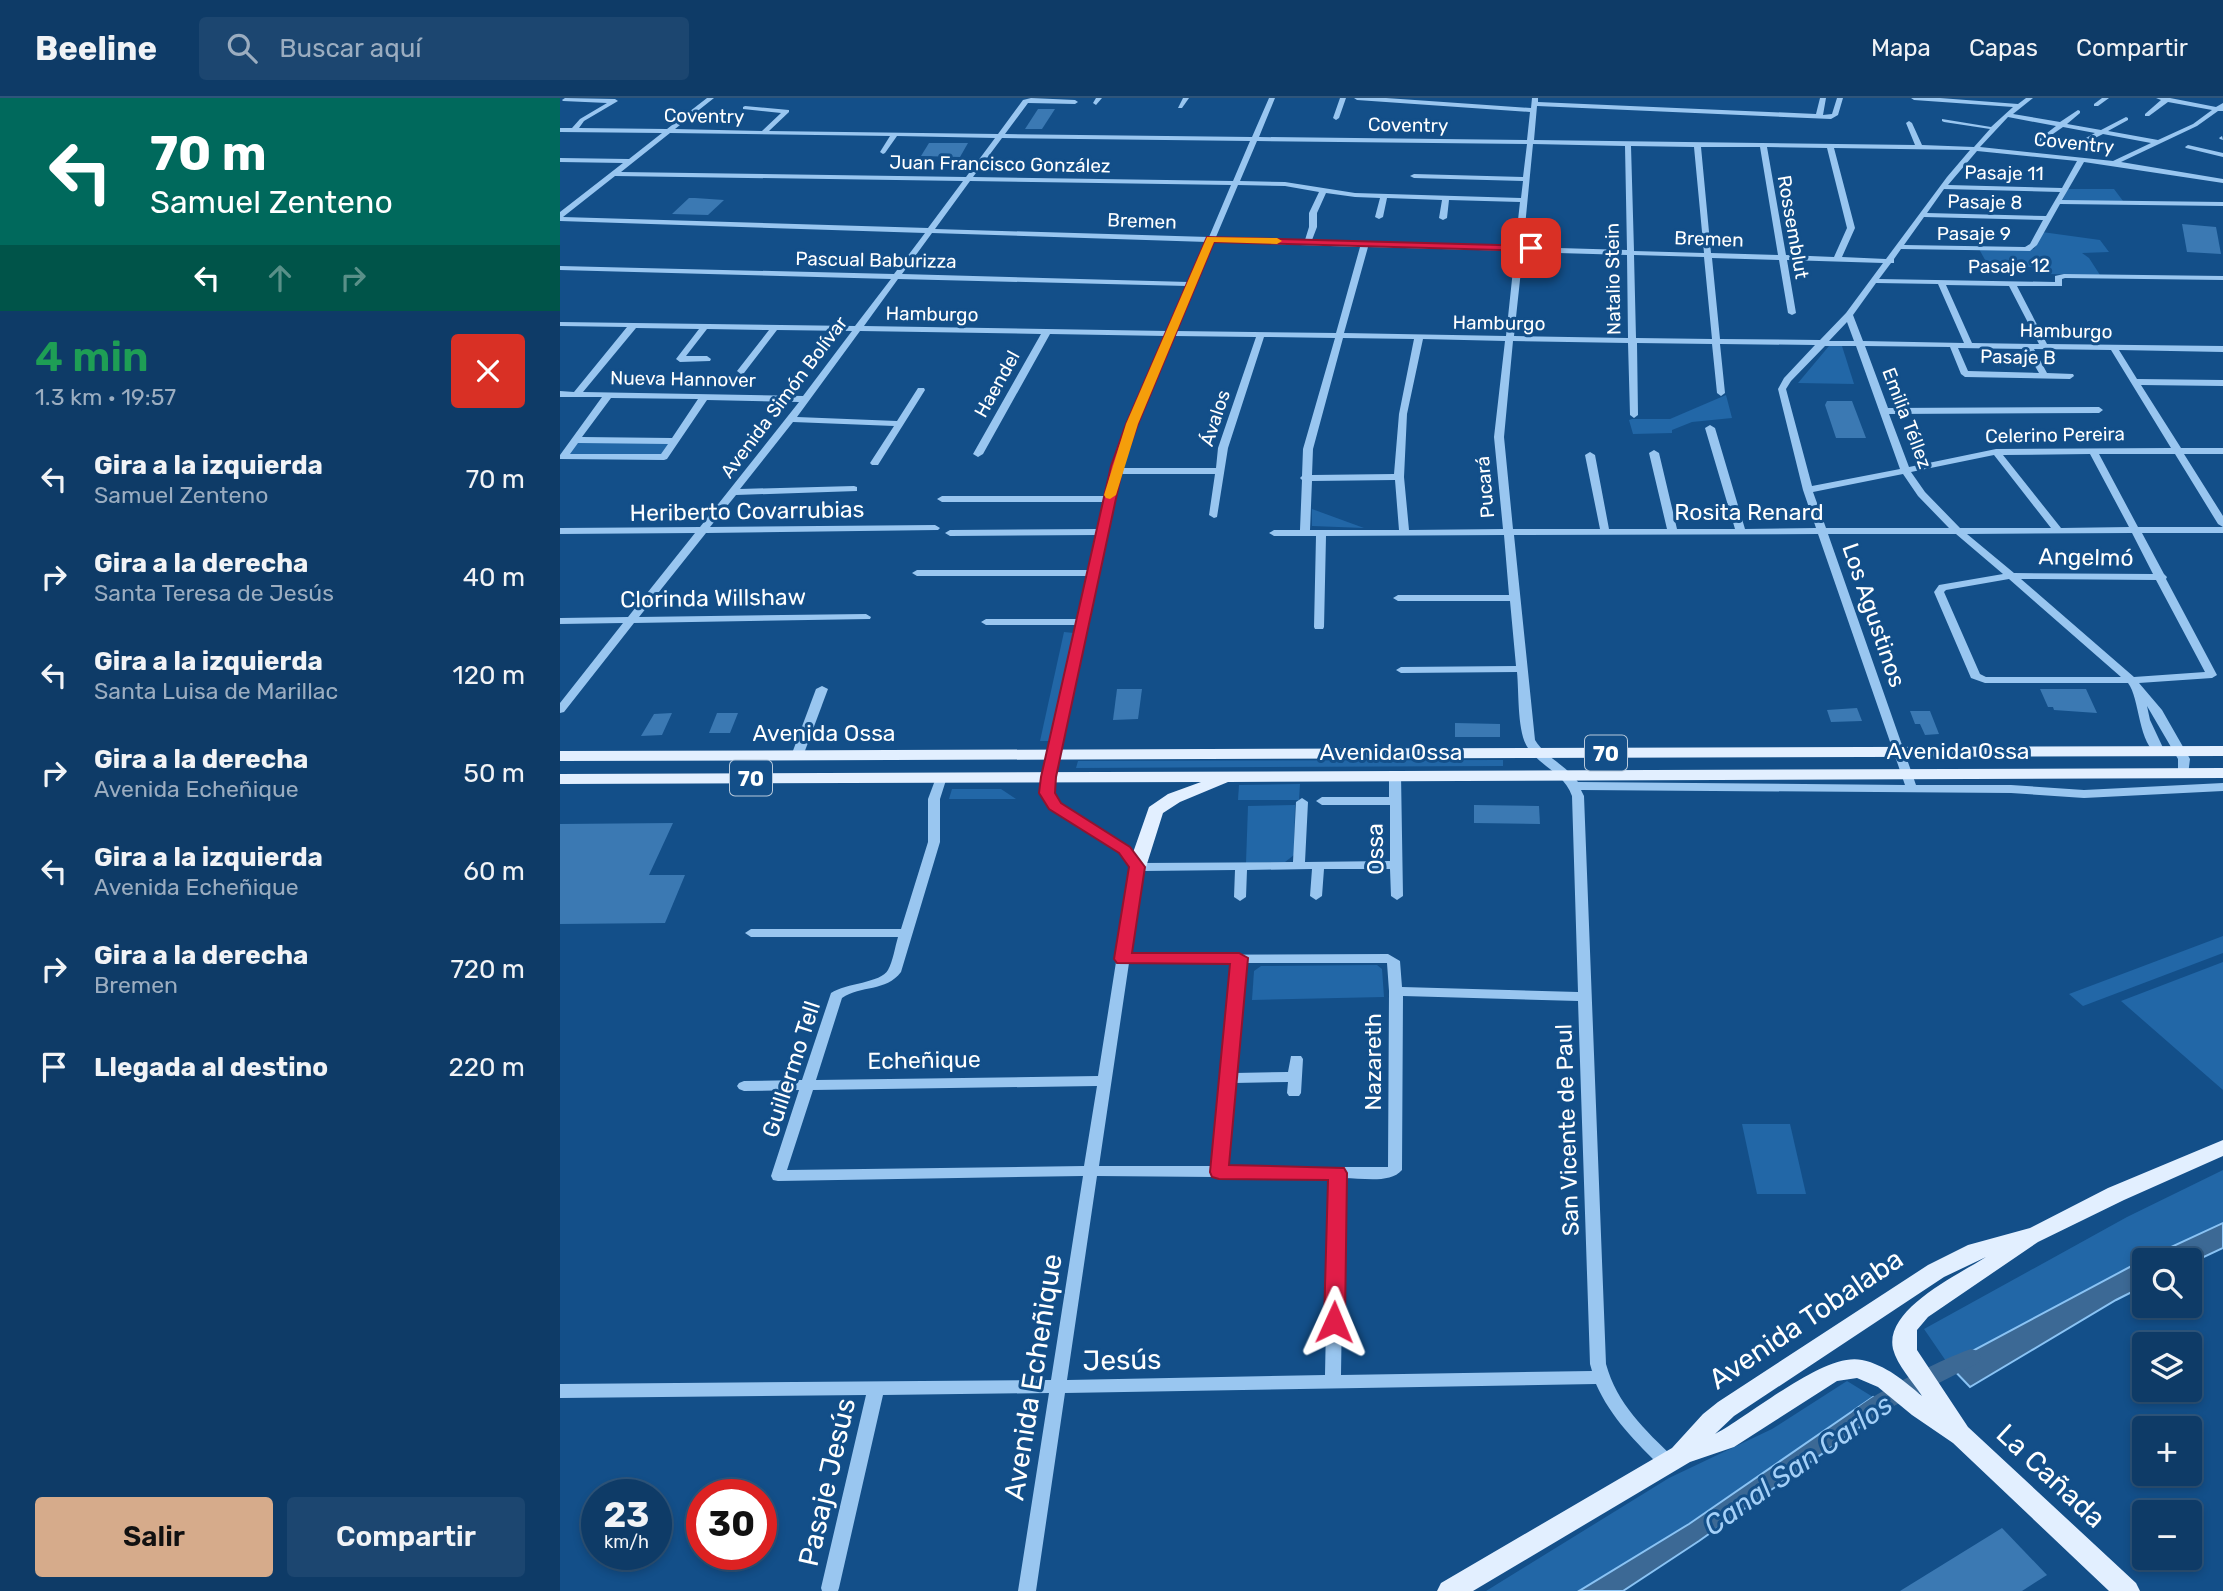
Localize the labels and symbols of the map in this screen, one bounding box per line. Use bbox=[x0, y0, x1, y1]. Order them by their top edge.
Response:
street label: Coventry bbox=[664, 104, 744, 128]
street label: Coventry bbox=[1368, 113, 1448, 137]
street label: Coventry bbox=[2033, 127, 2115, 159]
street label: Juan Francisco González bbox=[889, 151, 1111, 177]
street label: Pasaje 11 bbox=[1964, 161, 2044, 185]
street label: Rossemblut bbox=[1773, 173, 1814, 281]
street label: Pasaje 8 bbox=[1947, 190, 2023, 214]
street label: Bremen bbox=[1107, 208, 1177, 234]
pin bbox=[1501, 218, 1561, 278]
street label: Pasaje 9 bbox=[1937, 222, 2011, 245]
street label: Natalio Stein bbox=[1601, 223, 1625, 335]
street label: Bremen bbox=[1674, 226, 1744, 252]
street label: Pascual Baburizza bbox=[795, 247, 957, 273]
street label: Pasaje 12 bbox=[1968, 254, 2050, 278]
street label: Hamburgo bbox=[885, 302, 979, 326]
street label: Avenida Simón Bolívar bbox=[716, 311, 853, 482]
street label: Hamburgo bbox=[1452, 311, 1546, 335]
street label: Hamburgo bbox=[2019, 319, 2113, 343]
street label: Pasaje B bbox=[1980, 345, 2056, 369]
street label: Haendel bbox=[969, 347, 1025, 421]
street label: Emilia Téllez bbox=[1877, 364, 1937, 472]
street label: Nueva Hannover bbox=[610, 366, 757, 392]
street label: Ávalos bbox=[1195, 387, 1235, 449]
street label: Celerino Pereira bbox=[1985, 422, 2125, 448]
street label: Pucará bbox=[1471, 455, 1499, 519]
street label: Heriberto Covarrubias bbox=[629, 495, 865, 527]
street label: Rosita Renard bbox=[1674, 498, 1824, 526]
street label: Los Agustinos bbox=[1836, 539, 1912, 691]
street label: Angelmó bbox=[2038, 542, 2134, 572]
street label: Clorinda Willshaw bbox=[620, 582, 806, 614]
street label: Avenida Ossa bbox=[752, 719, 896, 747]
road number: 70 bbox=[1585, 736, 1627, 770]
street label: Avenida Ossa bbox=[1886, 737, 2030, 765]
street label: Avenida Ossa bbox=[1319, 738, 1463, 766]
road number: 70 bbox=[730, 760, 772, 796]
street label: Ossa bbox=[1361, 823, 1389, 875]
street label: Guillermo Tell bbox=[756, 997, 826, 1141]
street label: Nazareth bbox=[1359, 1013, 1387, 1111]
street label: San Vicente de Paul bbox=[1549, 1023, 1585, 1237]
street label: Echeñique bbox=[867, 1045, 981, 1075]
street label: Avenida Tobalaba bbox=[1703, 1242, 1909, 1396]
street label: Avenida Echeñique bbox=[997, 1251, 1069, 1503]
position arrow bbox=[1297, 1285, 1371, 1359]
street label: Jesús bbox=[1082, 1343, 1162, 1377]
water label: Canal San Carlos bbox=[1697, 1388, 1899, 1542]
street label: Pasaje Jesús bbox=[792, 1395, 862, 1569]
street label: La Cañada bbox=[1990, 1417, 2112, 1535]
speed limit sign: 30 bbox=[686, 1479, 777, 1570]

